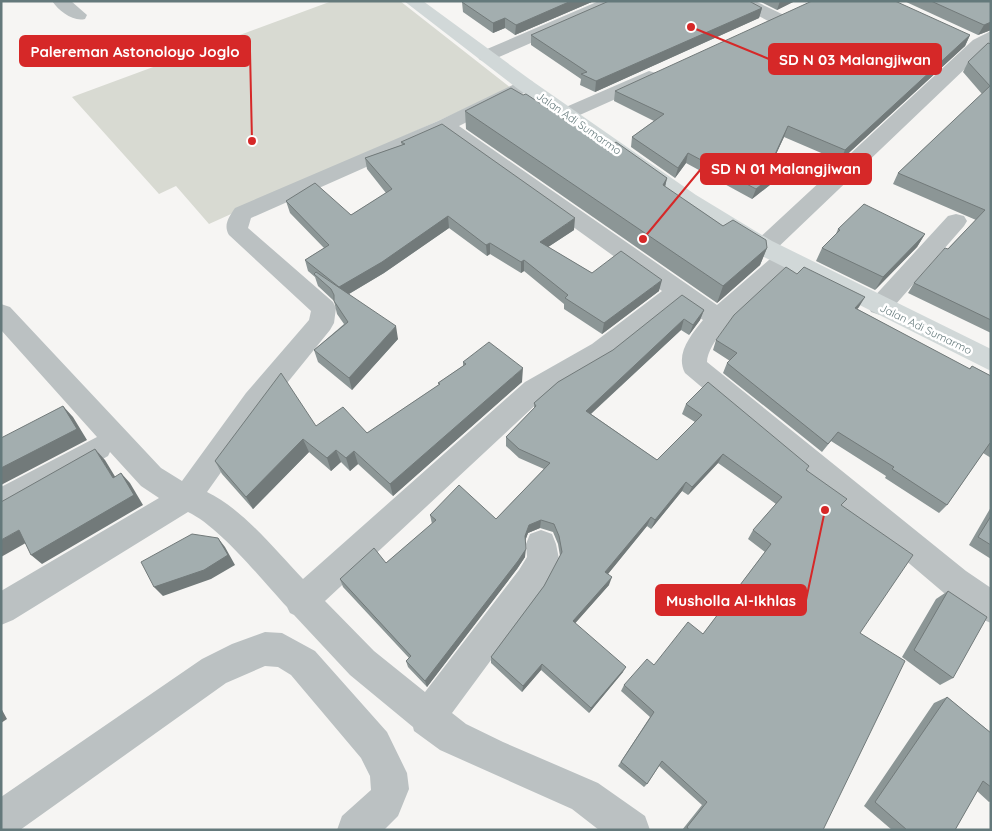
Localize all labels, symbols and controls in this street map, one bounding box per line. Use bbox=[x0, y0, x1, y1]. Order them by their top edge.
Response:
callout: Palereman Astonoloyo Joglo bbox=[20, 36, 250, 66]
text: Palereman Astonoloyo Joglo bbox=[30, 42, 240, 61]
callout: SD N 03 Malangjiwan bbox=[769, 44, 941, 74]
text: SD N 03 Malangjiwan bbox=[779, 50, 931, 69]
street label: Jalan Adi Sumarmo bbox=[534, 88, 625, 158]
callout: SD N 01 Malangjiwan bbox=[701, 154, 871, 184]
text: SD N 01 Malangjiwan bbox=[711, 159, 861, 178]
street label: Jalan Adi Sumarmo bbox=[878, 301, 975, 358]
callout: Musholla Al-Ikhlas bbox=[656, 585, 806, 615]
text: Musholla Al-Ikhlas bbox=[666, 591, 796, 610]

